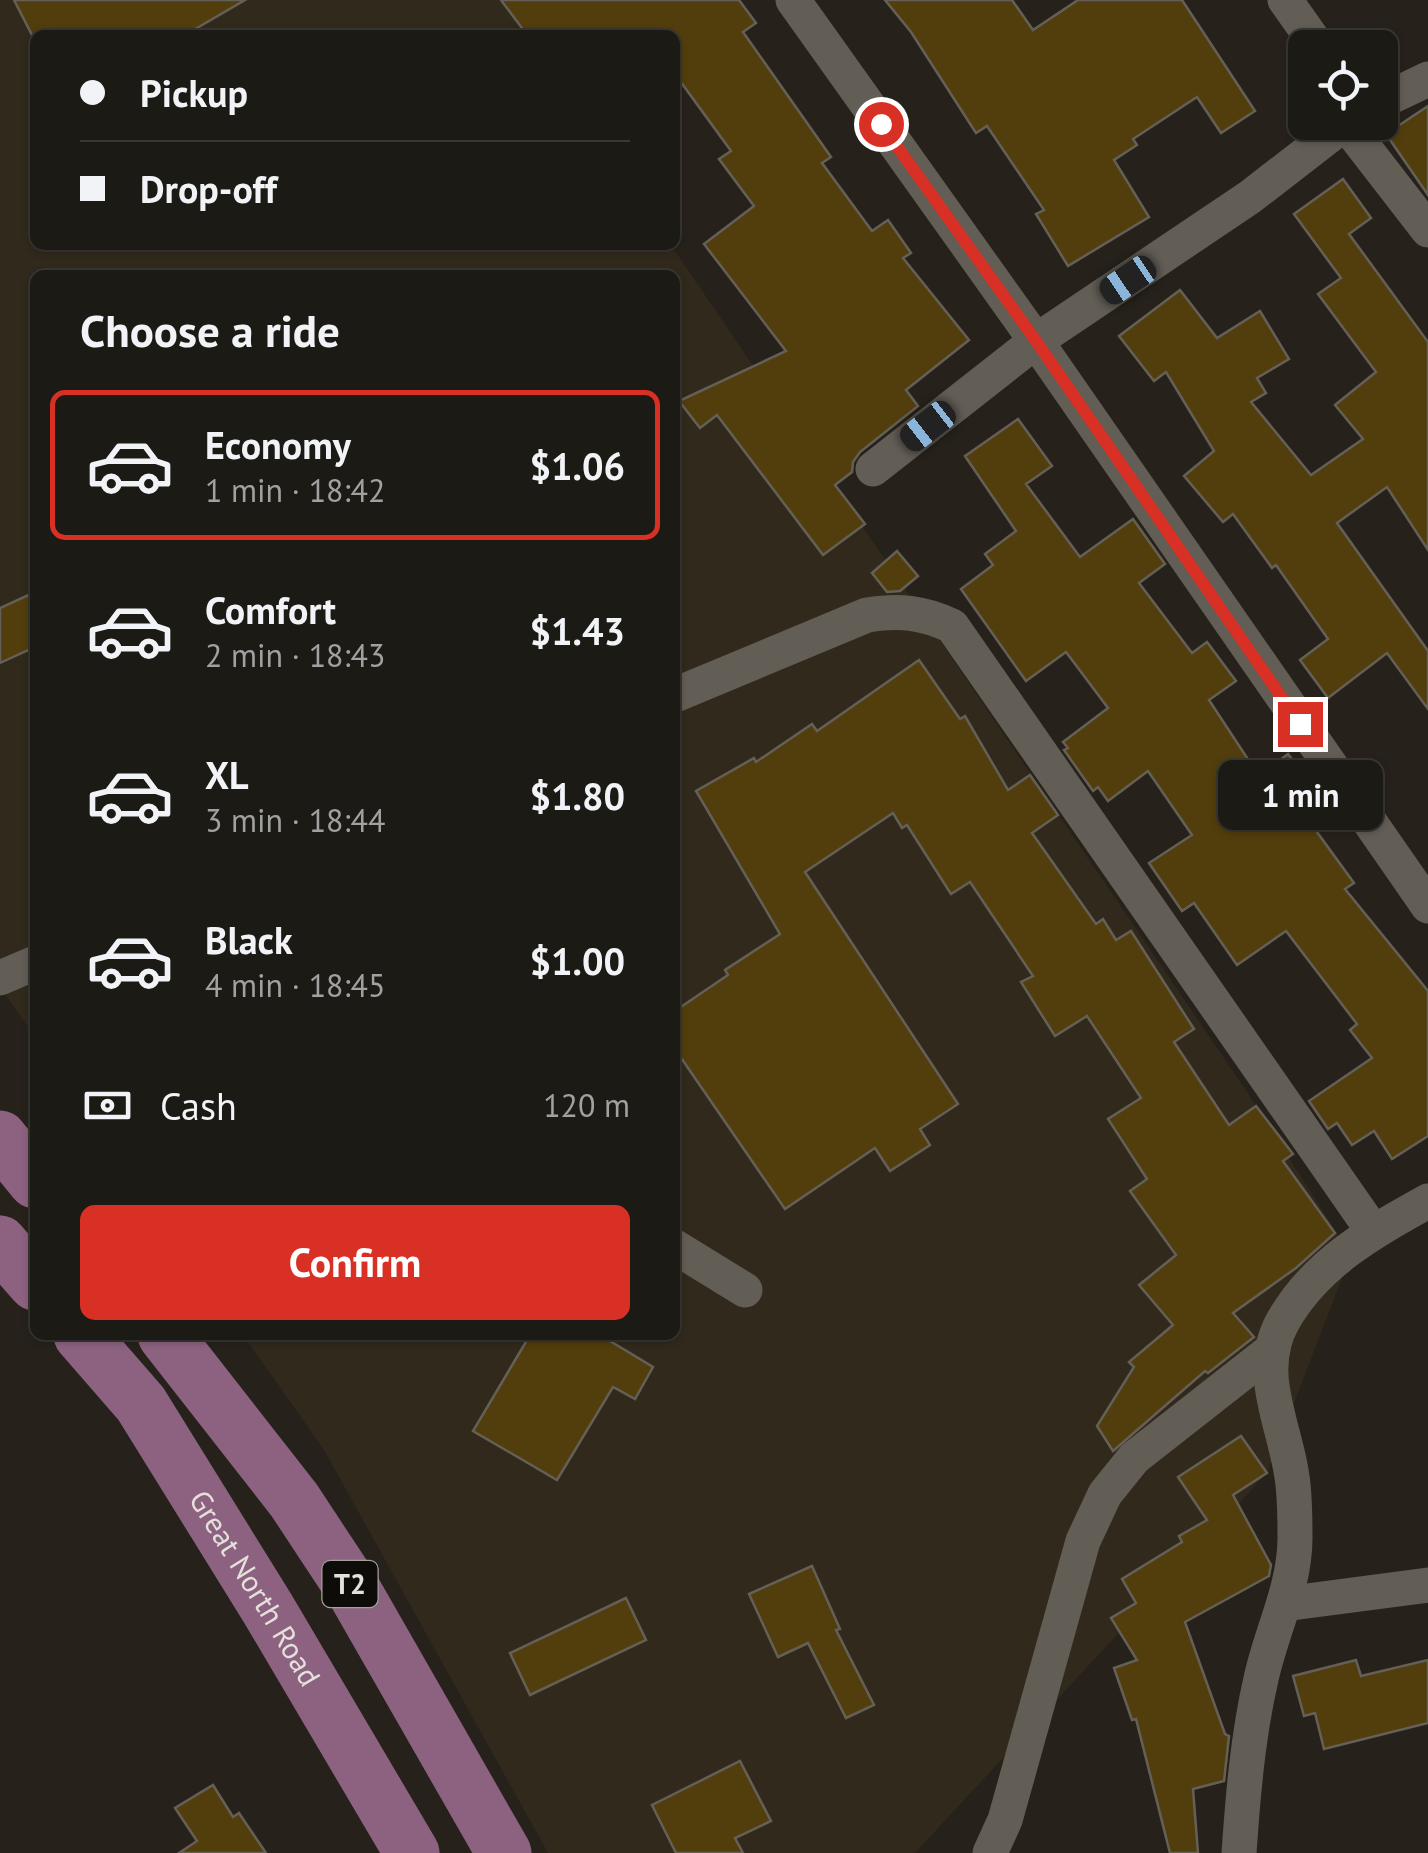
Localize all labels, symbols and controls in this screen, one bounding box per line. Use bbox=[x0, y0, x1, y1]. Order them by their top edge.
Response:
map controls bbox=[1288, 30, 1398, 140]
button: locate bbox=[1288, 30, 1398, 140]
text: Pickup bbox=[140, 68, 248, 117]
route start bbox=[859, 102, 904, 147]
text: Drop-off bbox=[140, 164, 277, 213]
car bbox=[1095, 251, 1161, 309]
text: Choose a ride bbox=[80, 301, 340, 359]
car bbox=[895, 396, 961, 456]
icon: car bbox=[85, 420, 175, 510]
text: Economy bbox=[205, 420, 351, 469]
text: $1.06 bbox=[529, 441, 625, 490]
text: 1 min · 18:42 bbox=[205, 469, 385, 511]
icon: car bbox=[85, 585, 175, 675]
text: Comfort bbox=[205, 585, 336, 634]
text: $1.43 bbox=[529, 606, 625, 655]
text: 2 min · 18:43 bbox=[205, 634, 385, 676]
route end bbox=[1278, 702, 1323, 747]
icon: car bbox=[85, 750, 175, 840]
text: XL bbox=[205, 750, 249, 799]
callout: 1 min bbox=[1218, 759, 1382, 829]
text: $1.80 bbox=[529, 771, 625, 820]
text: 1 min bbox=[1261, 774, 1340, 816]
text: 3 min · 18:44 bbox=[205, 799, 385, 841]
icon: car bbox=[85, 915, 175, 1005]
text: Black bbox=[205, 915, 293, 964]
text: $1.00 bbox=[529, 936, 625, 985]
text: 4 min · 18:45 bbox=[205, 964, 385, 1006]
icon: cash bbox=[80, 1078, 135, 1133]
text: Cash bbox=[160, 1081, 237, 1130]
text: 120 m bbox=[543, 1084, 630, 1126]
button: Confirm bbox=[80, 1205, 630, 1320]
street label: Great North Road bbox=[181, 1482, 330, 1693]
road number: T2 bbox=[322, 1561, 378, 1607]

